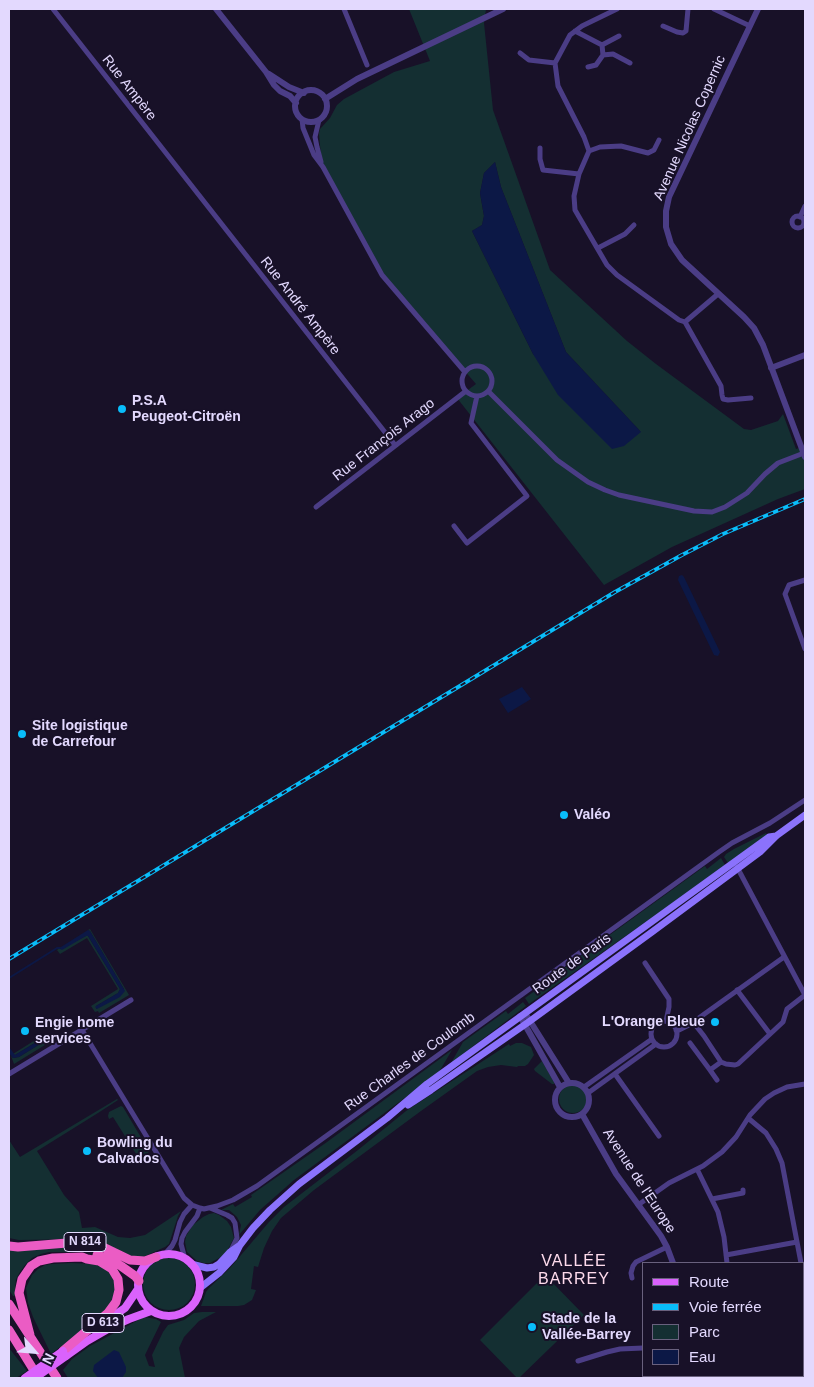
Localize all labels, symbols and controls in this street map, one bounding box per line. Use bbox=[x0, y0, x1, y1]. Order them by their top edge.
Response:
street label: Rue Ampère bbox=[98, 52, 160, 124]
street label: Avenue Nicolas Copernic bbox=[650, 53, 730, 203]
street label: Rue André Ampère bbox=[256, 254, 344, 358]
place label: P.S.A Peugeot-Citroën bbox=[132, 393, 241, 426]
street label: Rue François Arago bbox=[330, 395, 438, 485]
marker: P.S.A Peugeot-Citroën bbox=[116, 403, 128, 415]
place label: Site logistique de Carrefour bbox=[32, 718, 128, 750]
marker: Site logistique de Carrefour bbox=[16, 728, 28, 740]
place label: Valéo bbox=[574, 807, 611, 823]
marker: Valéo bbox=[558, 809, 570, 821]
street label: Route de Paris bbox=[530, 930, 614, 998]
street label: Rue Charles de Coulomb bbox=[341, 1009, 479, 1115]
place label: L'Orange Bleue bbox=[602, 1014, 705, 1030]
place label: Engie home services bbox=[35, 1015, 114, 1048]
marker: L'Orange Bleue bbox=[709, 1016, 721, 1028]
marker: Engie home services bbox=[19, 1025, 31, 1037]
street label: Avenue de l'Europe bbox=[599, 1125, 679, 1237]
place label: Bowling du Calvados bbox=[97, 1135, 172, 1168]
marker: Bowling du Calvados bbox=[81, 1145, 93, 1157]
road number: N 814 bbox=[64, 1232, 106, 1252]
district label: VALLÉE BARREY bbox=[537, 1252, 611, 1290]
legend bbox=[642, 1262, 804, 1377]
text: Route bbox=[689, 1273, 729, 1290]
text: Voie ferrée bbox=[689, 1298, 762, 1315]
place label: Stade de la Vallée-Barrey bbox=[542, 1311, 631, 1344]
road number: D 613 bbox=[82, 1314, 124, 1332]
marker: Stade de la Vallée-Barrey bbox=[526, 1321, 538, 1333]
text: Parc bbox=[689, 1323, 720, 1340]
north arrow bbox=[10, 1327, 60, 1377]
text: Eau bbox=[689, 1348, 716, 1365]
text: N bbox=[39, 1351, 58, 1367]

